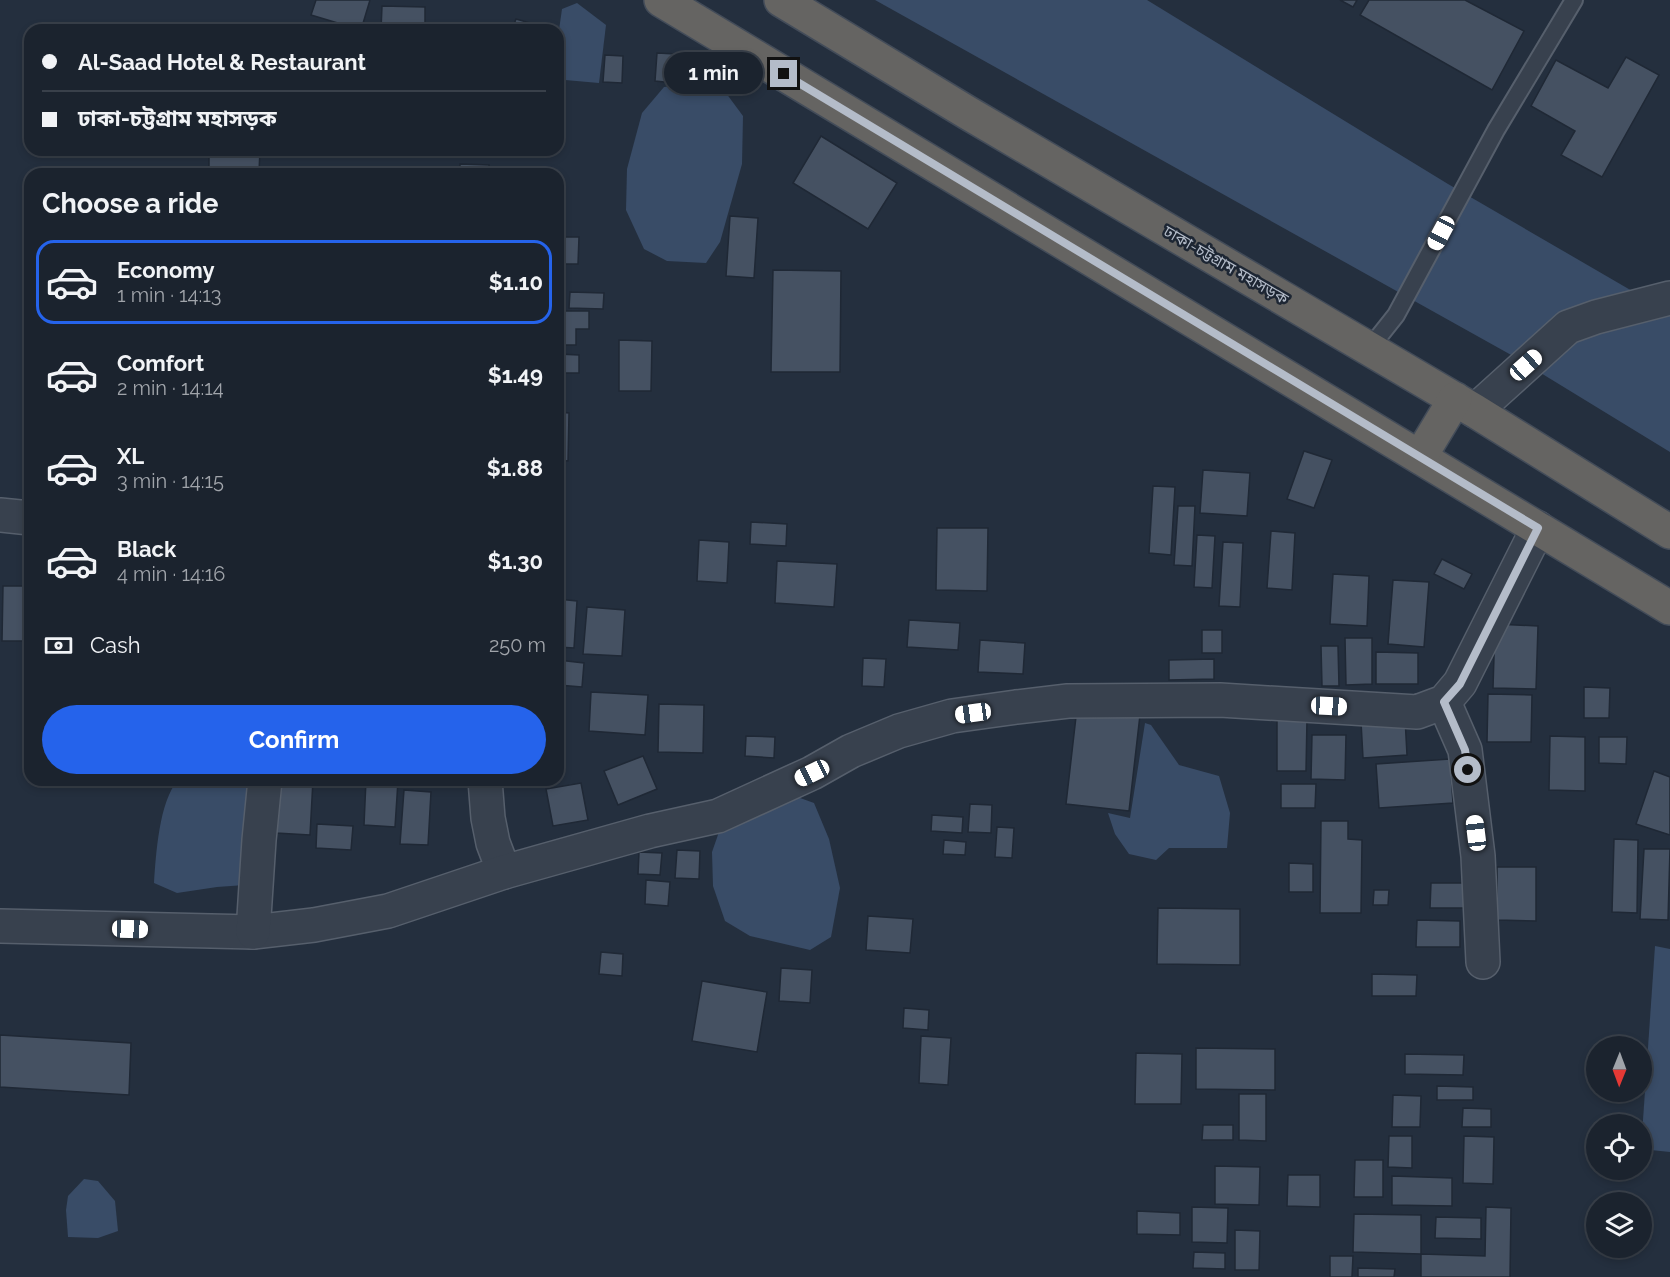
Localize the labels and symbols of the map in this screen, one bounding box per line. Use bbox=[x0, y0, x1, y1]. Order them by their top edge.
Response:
callout: 1 min bbox=[664, 53, 763, 95]
route end bbox=[770, 60, 797, 87]
car bbox=[1425, 213, 1457, 253]
street label: ঢাকা-চট্টগ্রাম মহাসড়ক bbox=[1159, 221, 1293, 309]
car bbox=[1507, 346, 1545, 384]
car bbox=[1311, 696, 1347, 716]
car bbox=[954, 702, 992, 724]
route start bbox=[1454, 756, 1481, 783]
car bbox=[792, 757, 832, 789]
car bbox=[1465, 814, 1487, 852]
car bbox=[112, 919, 148, 939]
north arrow bbox=[1586, 1036, 1652, 1102]

